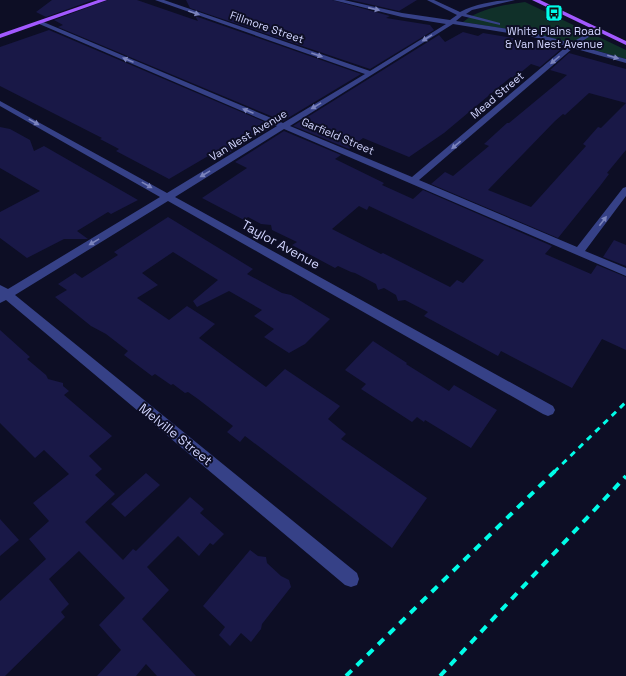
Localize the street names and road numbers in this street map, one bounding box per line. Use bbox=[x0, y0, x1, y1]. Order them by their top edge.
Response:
street label: Fillmore Street bbox=[228, 8, 306, 46]
street label: Mead Street bbox=[467, 69, 527, 121]
street label: Van Nest Avenue bbox=[207, 106, 289, 164]
street label: Garfield Street bbox=[299, 114, 377, 158]
street label: Taylor Avenue bbox=[239, 216, 323, 273]
street label: Melville Street bbox=[136, 400, 216, 469]

